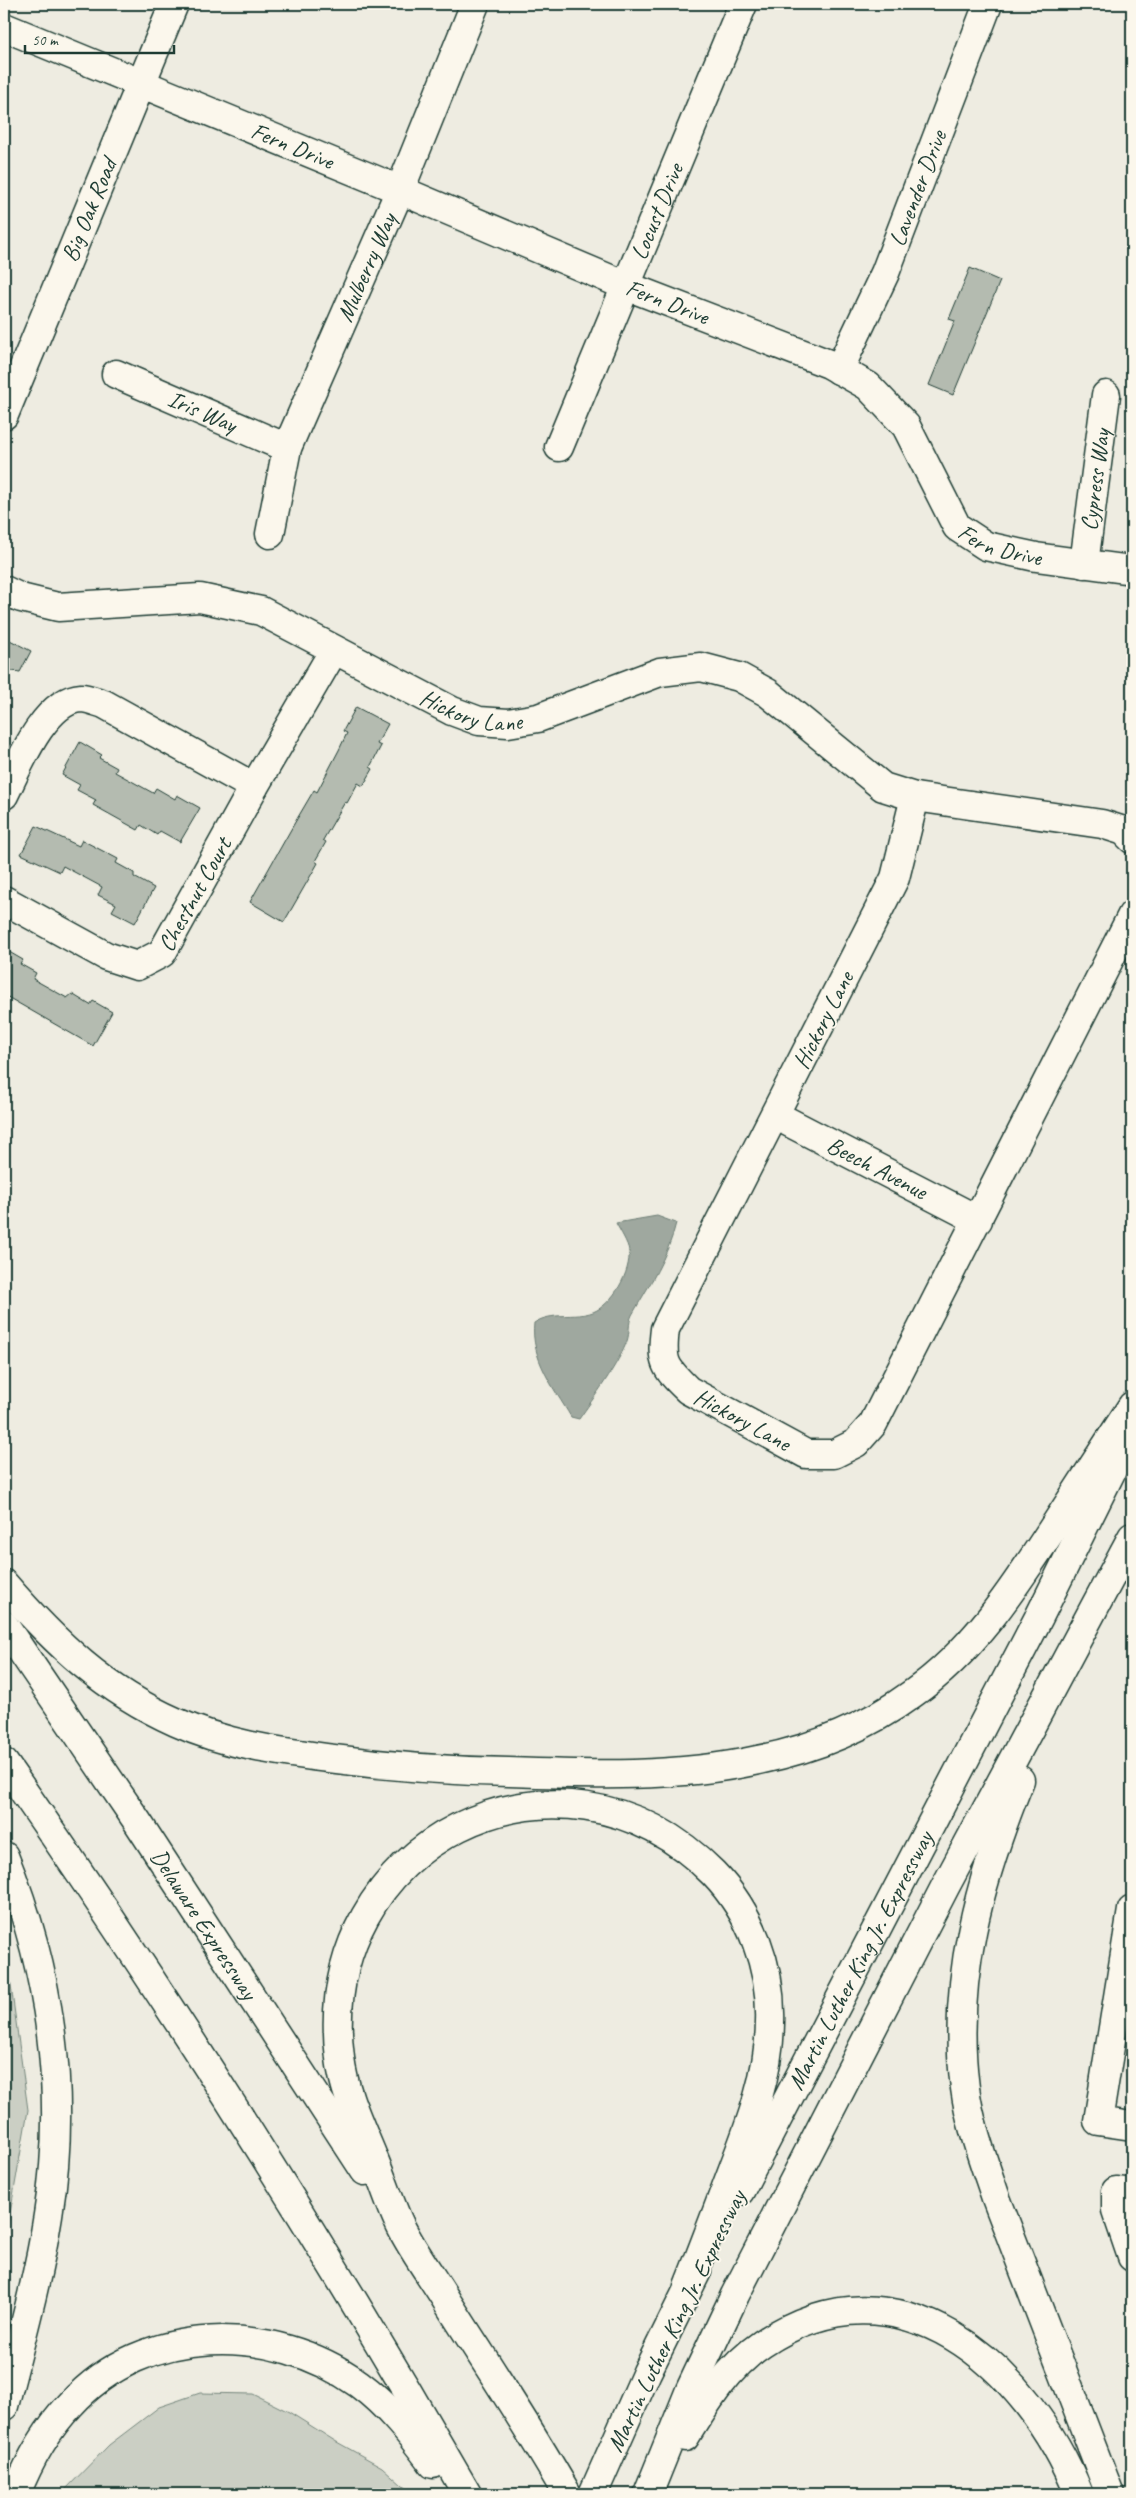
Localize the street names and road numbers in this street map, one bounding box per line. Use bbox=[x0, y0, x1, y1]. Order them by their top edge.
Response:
street label: Fern Drive bbox=[247, 115, 340, 177]
street label: Lavender Drive bbox=[882, 124, 954, 250]
street label: Big Oak Road bbox=[54, 151, 125, 266]
street label: Locust Drive bbox=[624, 157, 691, 264]
street label: Mulberry Way bbox=[329, 207, 404, 326]
street label: Fern Drive bbox=[622, 272, 715, 332]
street label: Iris Way bbox=[163, 383, 243, 440]
street label: Cypress Way bbox=[1073, 425, 1117, 532]
street label: Fern Drive bbox=[953, 517, 1045, 573]
street label: Hickory Lane bbox=[415, 682, 526, 739]
street label: Chestnut Court bbox=[151, 831, 239, 957]
street label: Hickory Lane bbox=[786, 964, 861, 1074]
street label: Beech Avenue bbox=[822, 1130, 934, 1207]
street label: Hickory Lane bbox=[689, 1381, 798, 1459]
street label: Martin Luther King Jr. Expressway bbox=[780, 1824, 941, 2095]
street label: Delaware Expressway bbox=[144, 1843, 265, 2007]
street label: Martin Luther King Jr. Expressway bbox=[600, 2184, 753, 2457]

